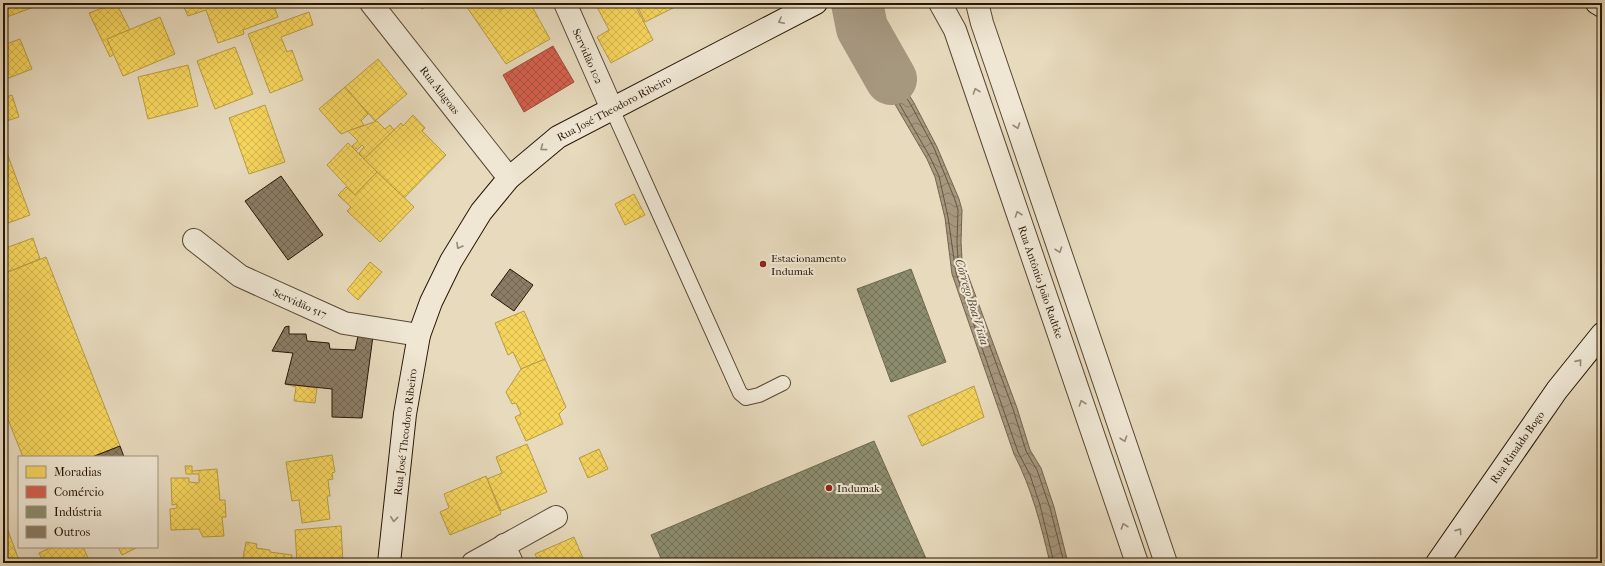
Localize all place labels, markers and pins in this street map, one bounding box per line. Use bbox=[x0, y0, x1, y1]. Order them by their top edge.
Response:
place label: Estacionamento Indumak bbox=[771, 252, 847, 278]
marker: Estacionamento Indumak bbox=[758, 259, 768, 269]
place label: Indumak bbox=[837, 482, 880, 495]
marker: Indumak bbox=[824, 483, 834, 493]

